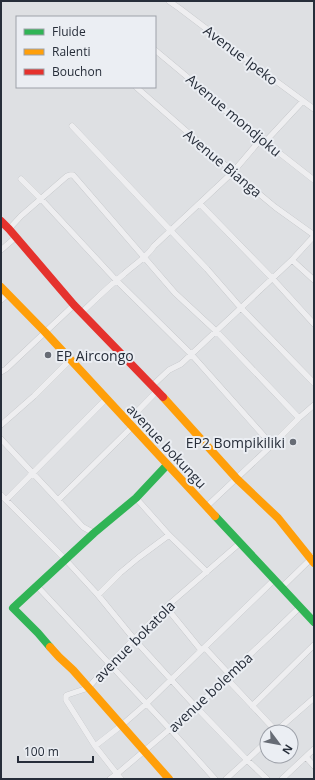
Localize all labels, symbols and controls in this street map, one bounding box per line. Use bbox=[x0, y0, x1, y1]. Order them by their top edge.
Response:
legend bbox=[16, 16, 156, 88]
street label: Avenue Ipeko bbox=[200, 21, 282, 89]
text: Fluide bbox=[52, 23, 86, 40]
text: Ralenti bbox=[52, 43, 91, 60]
text: Bouchon bbox=[52, 63, 102, 80]
street label: Avenue mondjoku bbox=[182, 70, 286, 160]
street label: Avenue Bianga bbox=[180, 125, 266, 201]
place label: EP Aircongo bbox=[56, 346, 134, 365]
marker: EP Aircongo bbox=[43, 350, 53, 360]
street label: avenue bokungu bbox=[123, 400, 211, 492]
place label: EP2 Bompikiliki bbox=[186, 433, 285, 452]
marker: EP2 Bompikiliki bbox=[288, 437, 298, 447]
street label: avenue bokatola bbox=[89, 596, 179, 686]
street label: avenue bolemba bbox=[164, 648, 256, 736]
north arrow bbox=[259, 724, 299, 764]
scale bar bbox=[18, 738, 93, 764]
text: N bbox=[279, 742, 297, 757]
text: 100 m bbox=[24, 743, 59, 760]

